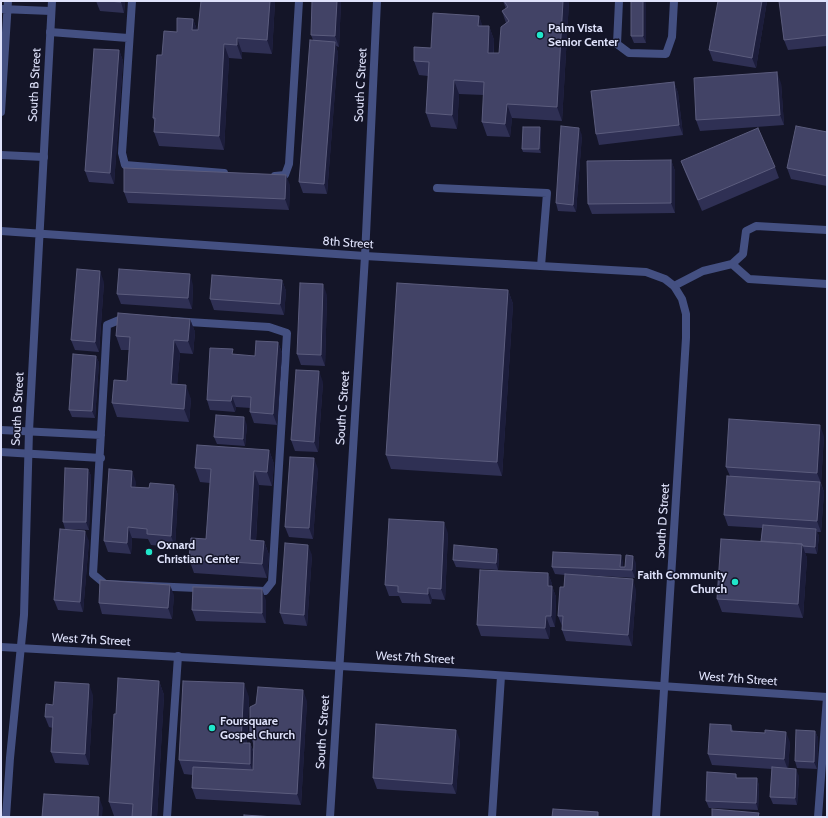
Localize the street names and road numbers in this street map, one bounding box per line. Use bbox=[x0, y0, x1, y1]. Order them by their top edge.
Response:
street label: South B Street bbox=[26, 48, 44, 122]
street label: South C Street bbox=[352, 48, 370, 122]
street label: 8th Street bbox=[322, 234, 374, 252]
street label: South C Street bbox=[333, 371, 353, 445]
street label: South B Street bbox=[9, 372, 27, 446]
street label: South D Street bbox=[653, 483, 673, 559]
street label: West 7th Street bbox=[51, 631, 131, 649]
street label: West 7th Street bbox=[375, 649, 455, 667]
street label: West 7th Street bbox=[698, 669, 778, 689]
street label: South C Street bbox=[313, 695, 333, 769]

